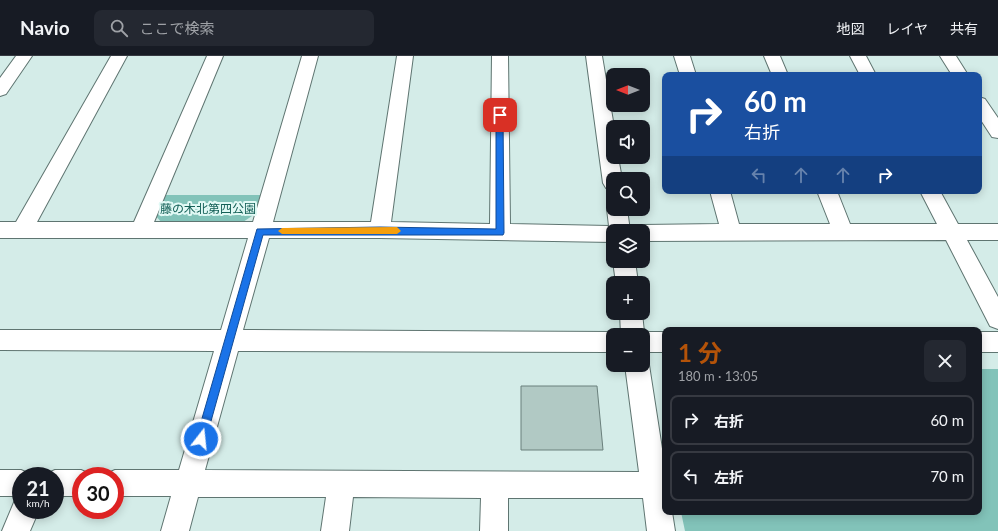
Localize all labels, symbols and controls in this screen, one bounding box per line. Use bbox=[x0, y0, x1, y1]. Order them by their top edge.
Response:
search box bbox=[94, 10, 374, 46]
text: Navio bbox=[20, 16, 70, 39]
icon: search bbox=[108, 17, 130, 39]
text: ここで検索 bbox=[140, 19, 215, 37]
text: 地図 bbox=[836, 20, 864, 37]
text: レイヤ bbox=[886, 20, 928, 37]
text: 共有 bbox=[950, 20, 978, 37]
north arrow bbox=[606, 68, 650, 112]
map controls bbox=[606, 68, 650, 372]
text: 60 m bbox=[744, 84, 807, 118]
icon: right bbox=[678, 88, 730, 140]
pin bbox=[483, 98, 517, 132]
icon: arrive bbox=[489, 104, 511, 126]
button: sound bbox=[606, 120, 650, 164]
text: 右折 bbox=[744, 121, 780, 143]
icon: left bbox=[748, 164, 770, 186]
icon: ahead bbox=[790, 164, 812, 186]
icon: ahead bbox=[832, 164, 854, 186]
icon: right bbox=[874, 164, 896, 186]
button: search bbox=[606, 172, 650, 216]
park label: 藤の木北第四公園 bbox=[160, 201, 256, 216]
button: layers bbox=[606, 224, 650, 268]
button: + bbox=[606, 276, 650, 320]
button: − bbox=[606, 328, 650, 372]
text: 1 分 bbox=[678, 338, 722, 367]
button: close bbox=[924, 340, 966, 382]
text: 180 m · 13:05 bbox=[678, 368, 758, 384]
icon: right bbox=[680, 409, 702, 431]
text: 60 m bbox=[930, 411, 964, 429]
text: 右折 bbox=[714, 412, 744, 430]
position arrow bbox=[180, 418, 222, 460]
icon: left bbox=[680, 465, 702, 487]
speed limit sign: 30 bbox=[72, 467, 124, 519]
text: 70 m bbox=[930, 467, 964, 485]
text: 左折 bbox=[714, 468, 744, 486]
text: 21 bbox=[26, 476, 50, 500]
text: km/h bbox=[26, 497, 50, 509]

